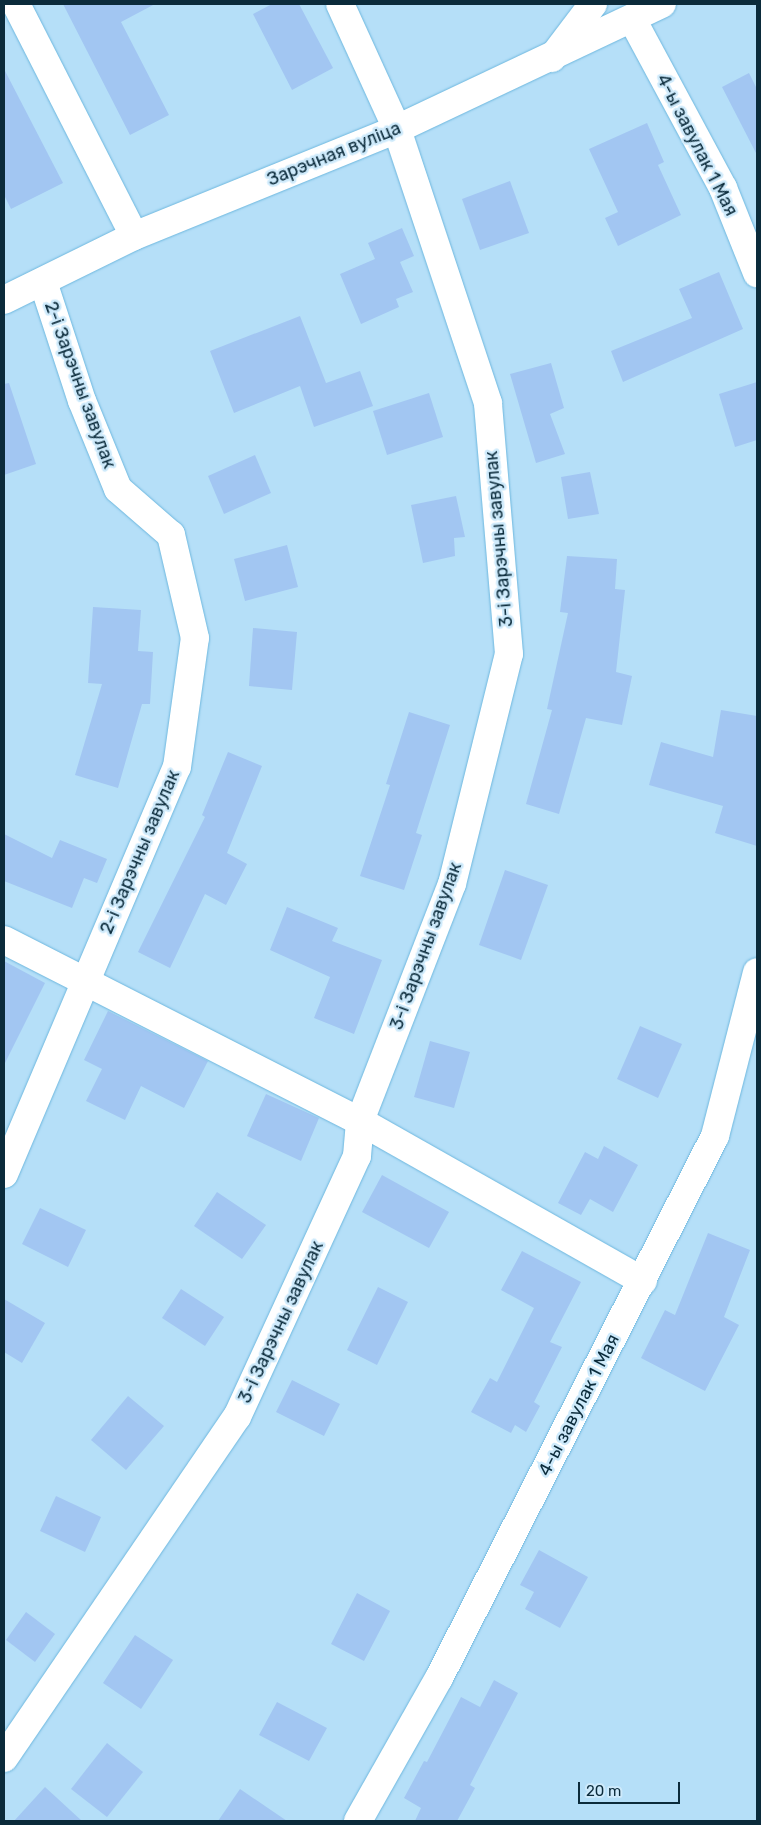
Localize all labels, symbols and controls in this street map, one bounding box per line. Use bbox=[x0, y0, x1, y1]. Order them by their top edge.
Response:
street label: 4-ы завулак 1 Мая bbox=[652, 71, 742, 219]
street label: Зарэчная вуліца bbox=[264, 117, 404, 191]
street label: 2-і Зарэчны завулак bbox=[40, 299, 120, 471]
street label: 3-і Зарэчны завулак bbox=[481, 450, 517, 628]
street label: 2-і Зарэчны завулак bbox=[96, 767, 184, 937]
street label: 3-і Зарэчны завулак bbox=[386, 859, 466, 1033]
street label: 3-і Зарэчны завулак bbox=[234, 1237, 328, 1407]
street label: 4-ы завулак 1 Мая bbox=[534, 1331, 624, 1479]
scale bar bbox=[581, 1772, 684, 1804]
text: 20 m bbox=[586, 1782, 621, 1800]

